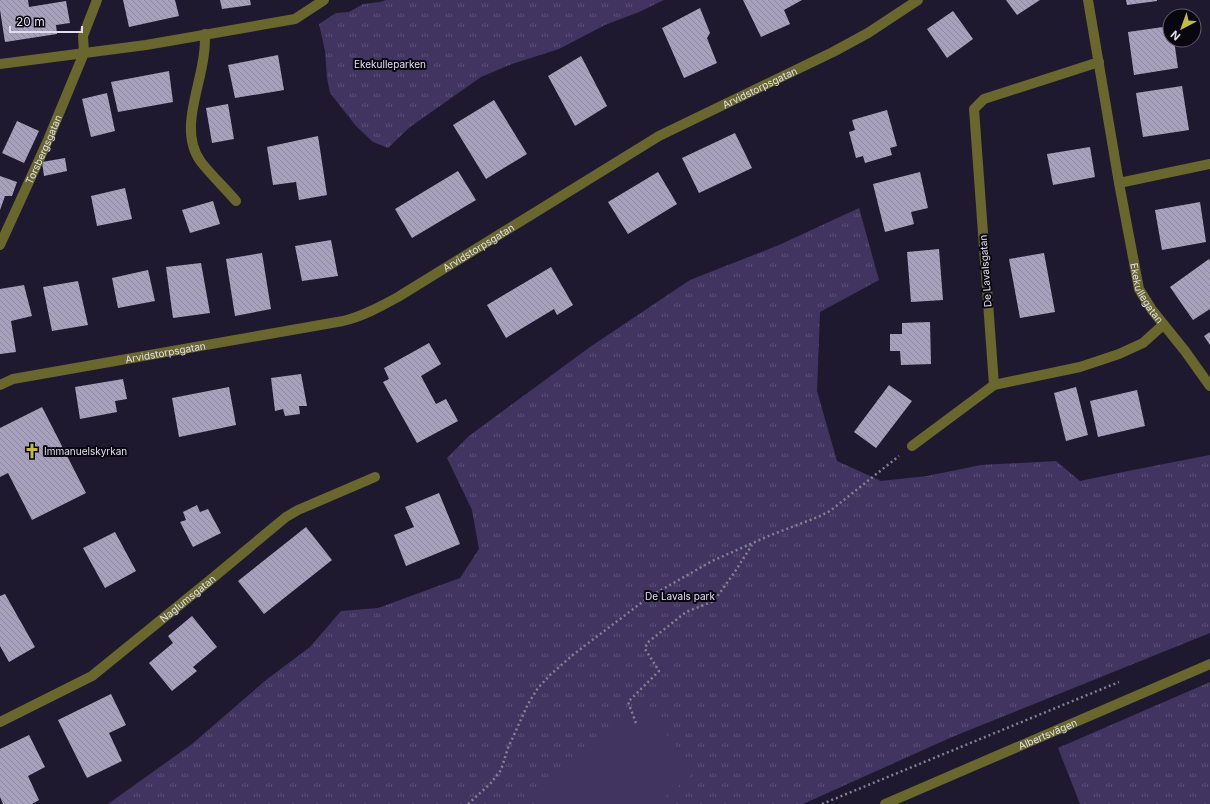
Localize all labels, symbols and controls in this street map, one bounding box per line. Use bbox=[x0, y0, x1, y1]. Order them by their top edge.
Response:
scale bar bbox=[10, 8, 82, 34]
north arrow bbox=[1162, 8, 1202, 48]
text: 20 m bbox=[16, 14, 45, 29]
text: N bbox=[1168, 28, 1183, 44]
park label: Ekekulleparken bbox=[354, 58, 426, 70]
street label: Arvidstorpsgatan bbox=[720, 64, 799, 111]
street label: Torsbergsgatan bbox=[23, 113, 64, 186]
street label: Arvidstorpsgatan bbox=[441, 221, 516, 274]
street label: De Lavalsgatan bbox=[976, 234, 994, 308]
street label: Ekekullegatan bbox=[1128, 262, 1166, 325]
street label: Arvidstorpsgatan bbox=[124, 339, 207, 365]
church icon: Immanuelskyrkan bbox=[23, 442, 41, 460]
place label: Immanuelskyrkan bbox=[44, 445, 127, 457]
street label: Naglumsgatan bbox=[157, 572, 218, 625]
park label: De Lavals park bbox=[645, 590, 715, 602]
street label: Albertsvägen bbox=[1016, 716, 1079, 752]

